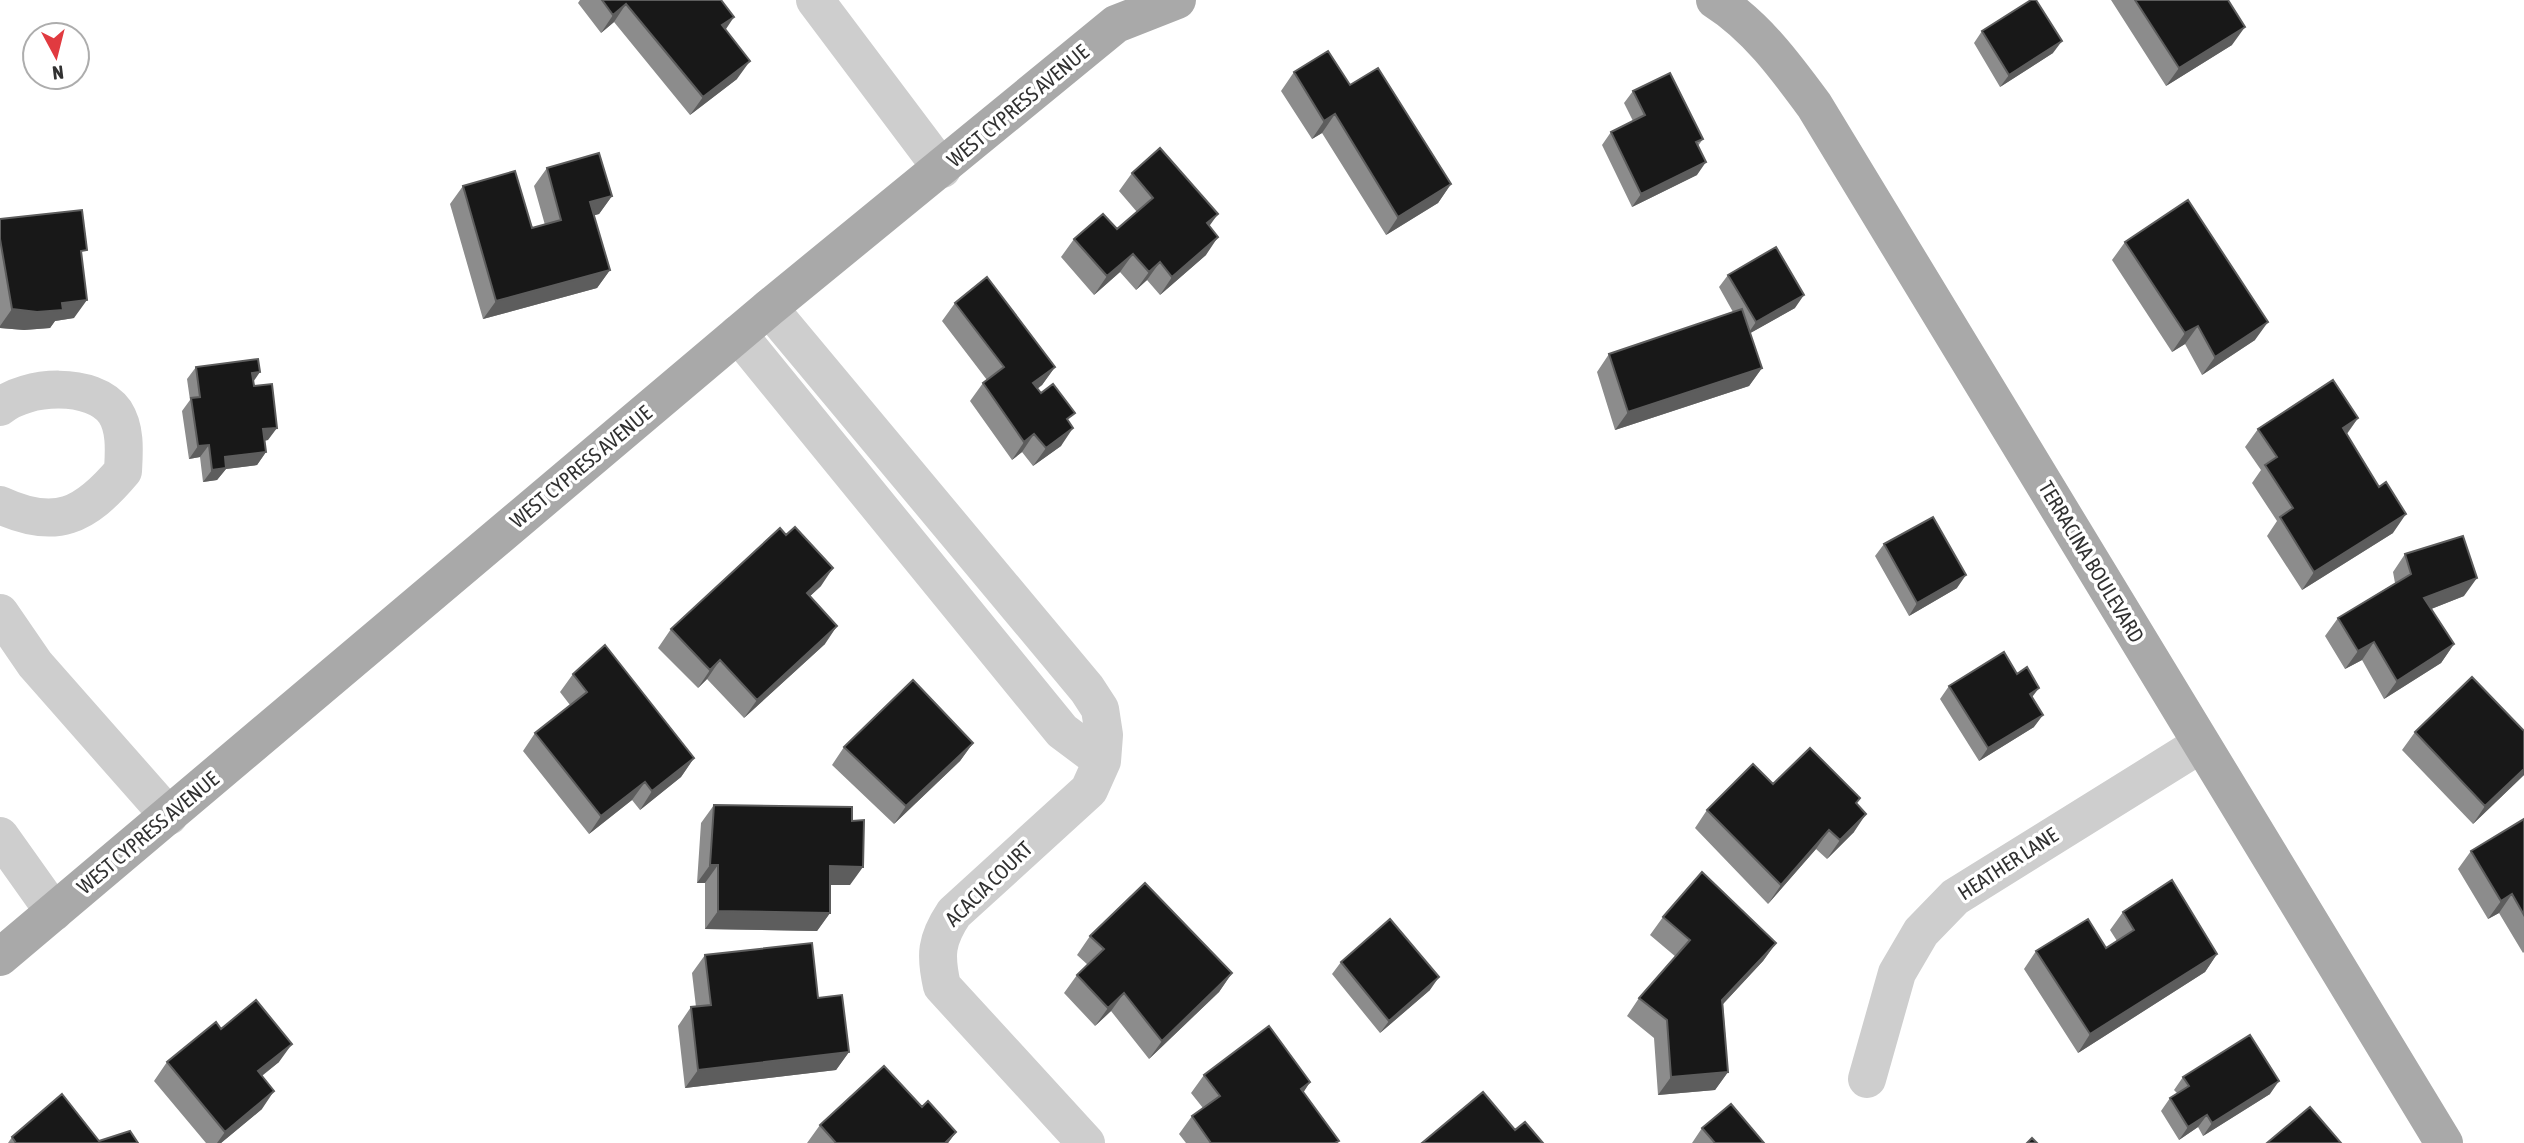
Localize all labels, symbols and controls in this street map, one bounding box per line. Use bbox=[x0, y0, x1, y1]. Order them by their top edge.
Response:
north arrow bbox=[21, 21, 91, 91]
street label: WEST CYPRESS AVENUE bbox=[942, 39, 1093, 171]
text: N bbox=[51, 61, 65, 84]
street label: WEST CYPRESS AVENUE bbox=[505, 400, 656, 532]
street label: TERRACINA BOULEVARD bbox=[2034, 476, 2150, 646]
street label: WEST CYPRESS AVENUE bbox=[72, 766, 223, 898]
street label: HEATHER LANE bbox=[1953, 822, 2062, 904]
street label: ACACIA COURT bbox=[940, 836, 1037, 931]

